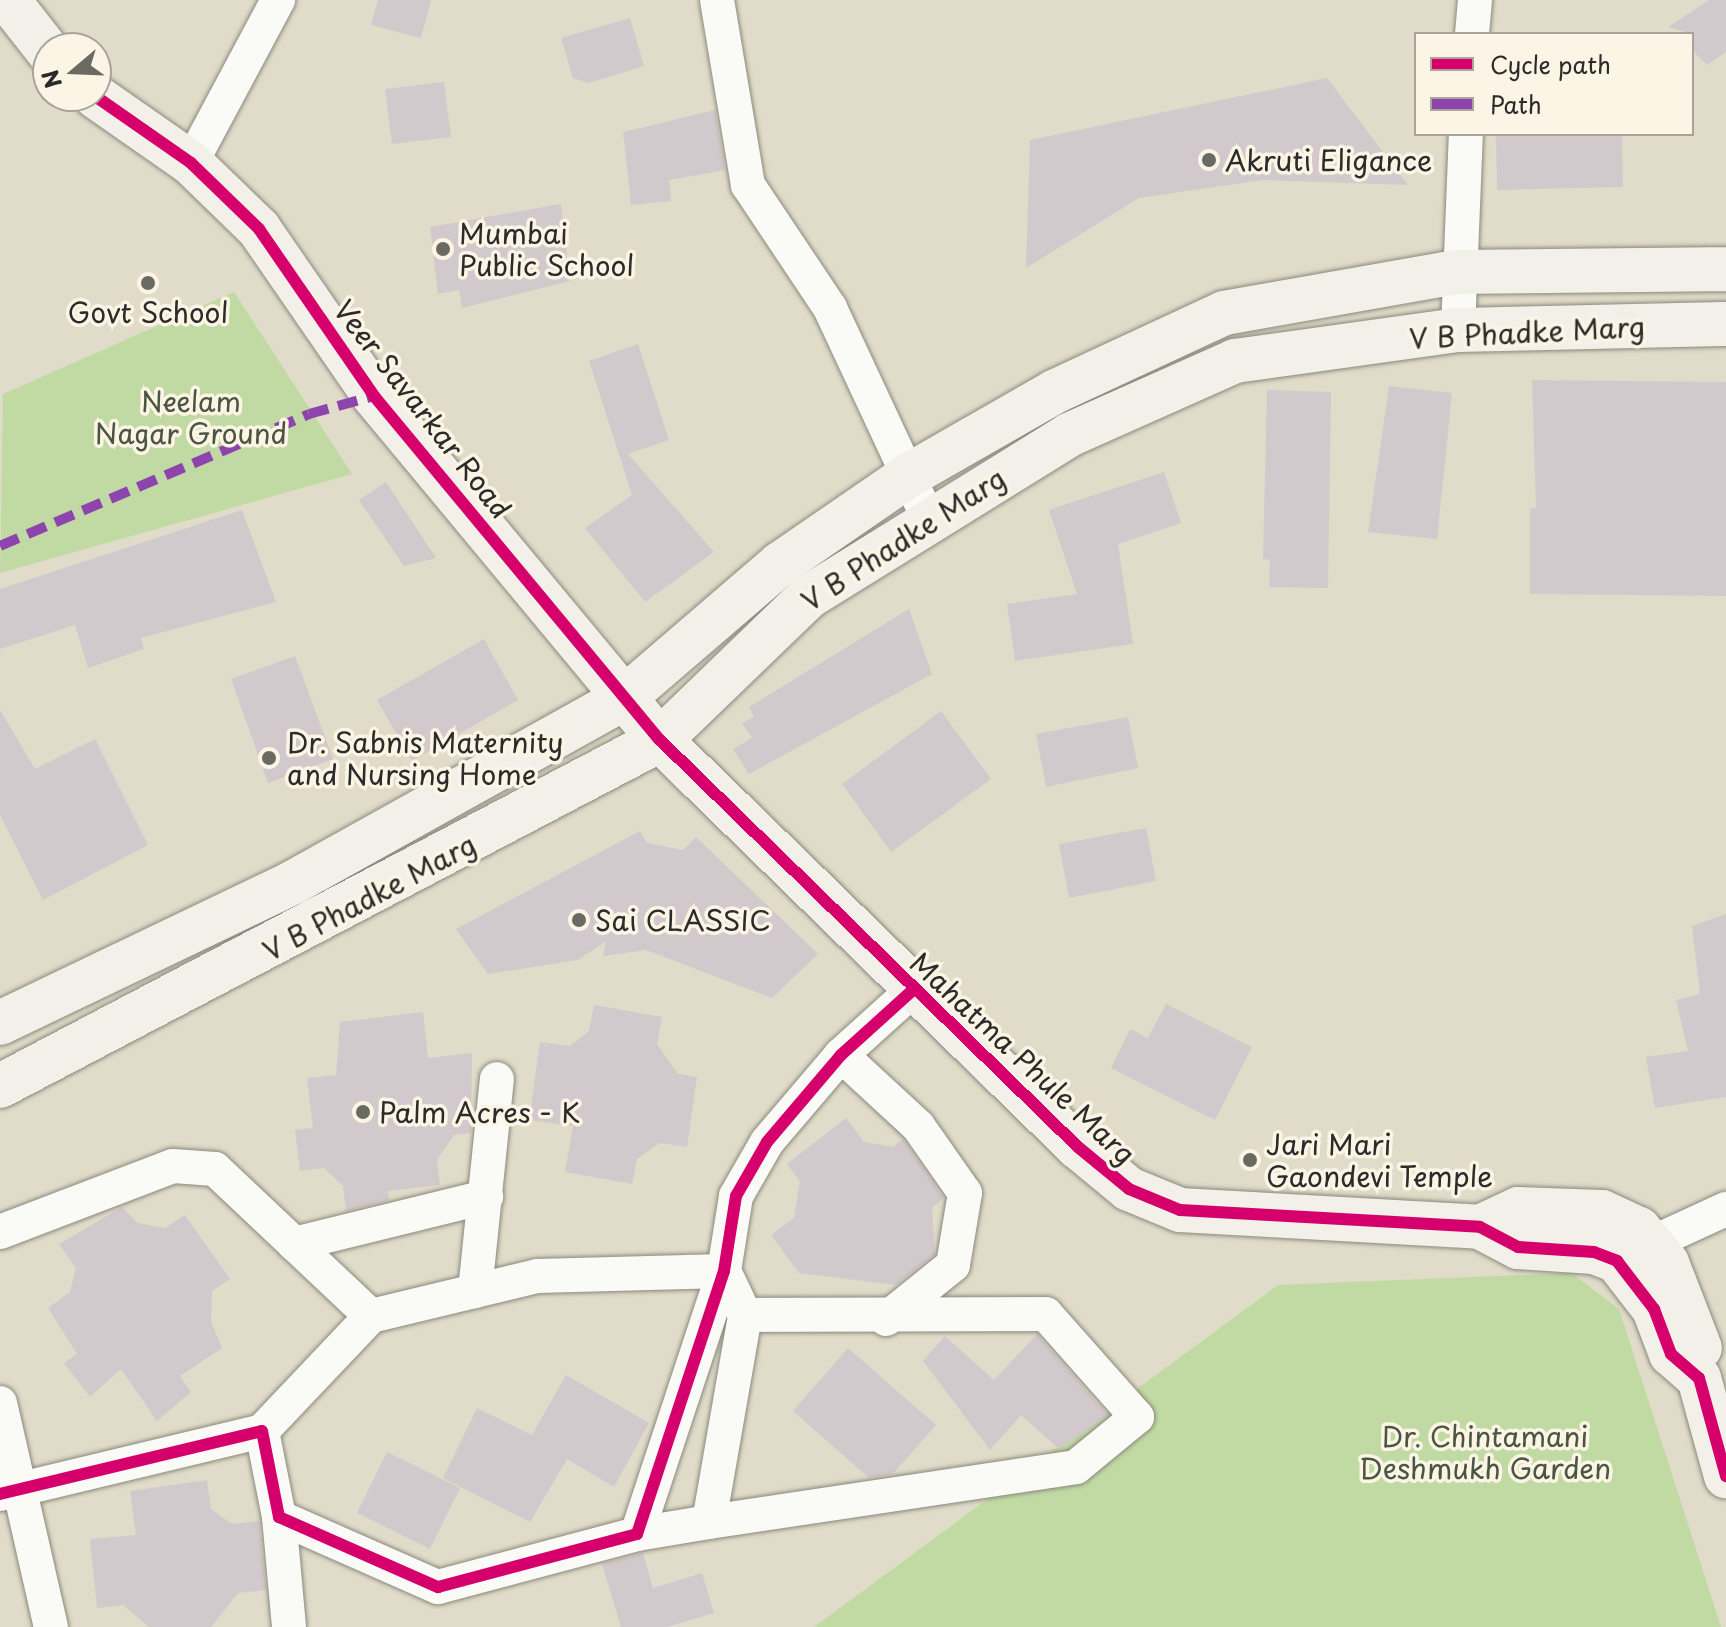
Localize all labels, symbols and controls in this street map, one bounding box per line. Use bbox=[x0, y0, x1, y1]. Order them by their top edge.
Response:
north arrow bbox=[32, 32, 112, 112]
legend bbox=[1414, 32, 1694, 136]
text: Cycle path bbox=[1490, 46, 1611, 82]
text: N bbox=[32, 66, 69, 93]
text: Path bbox=[1490, 86, 1542, 122]
place label: Akruti Eligance bbox=[1225, 143, 1432, 177]
marker: Akruti Eligance bbox=[1200, 151, 1218, 169]
place label: Mumbai Public School bbox=[459, 216, 635, 282]
marker: Mumbai Public School bbox=[434, 240, 452, 258]
marker: Govt School bbox=[139, 274, 157, 292]
street label: Veer Savarkar Road bbox=[326, 292, 520, 526]
place label: Govt School bbox=[67, 295, 229, 329]
street label: V B Phadke Marg bbox=[1408, 309, 1646, 355]
park label: Neelam Nagar Ground bbox=[94, 384, 288, 450]
street label: V B Phadke Marg bbox=[795, 461, 1011, 617]
place label: Dr. Sabnis Maternity and Nursing Home bbox=[287, 725, 569, 791]
marker: Dr. Sabnis Maternity and Nursing Home bbox=[258, 747, 280, 769]
street label: V B Phadke Marg bbox=[257, 827, 481, 967]
place label: Sai CLASSIC bbox=[595, 903, 772, 937]
marker: Sai CLASSIC bbox=[570, 911, 588, 929]
street label: Mahatma Phule Marg bbox=[904, 946, 1142, 1170]
place label: Palm Acres - K bbox=[379, 1095, 583, 1129]
marker: Palm Acres - K bbox=[354, 1103, 372, 1121]
place label: Jari Mari Gaondevi Temple bbox=[1266, 1127, 1495, 1193]
marker: Jari Mari Gaondevi Temple bbox=[1241, 1151, 1259, 1169]
park label: Dr. Chintamani Deshmukh Garden bbox=[1359, 1419, 1611, 1485]

